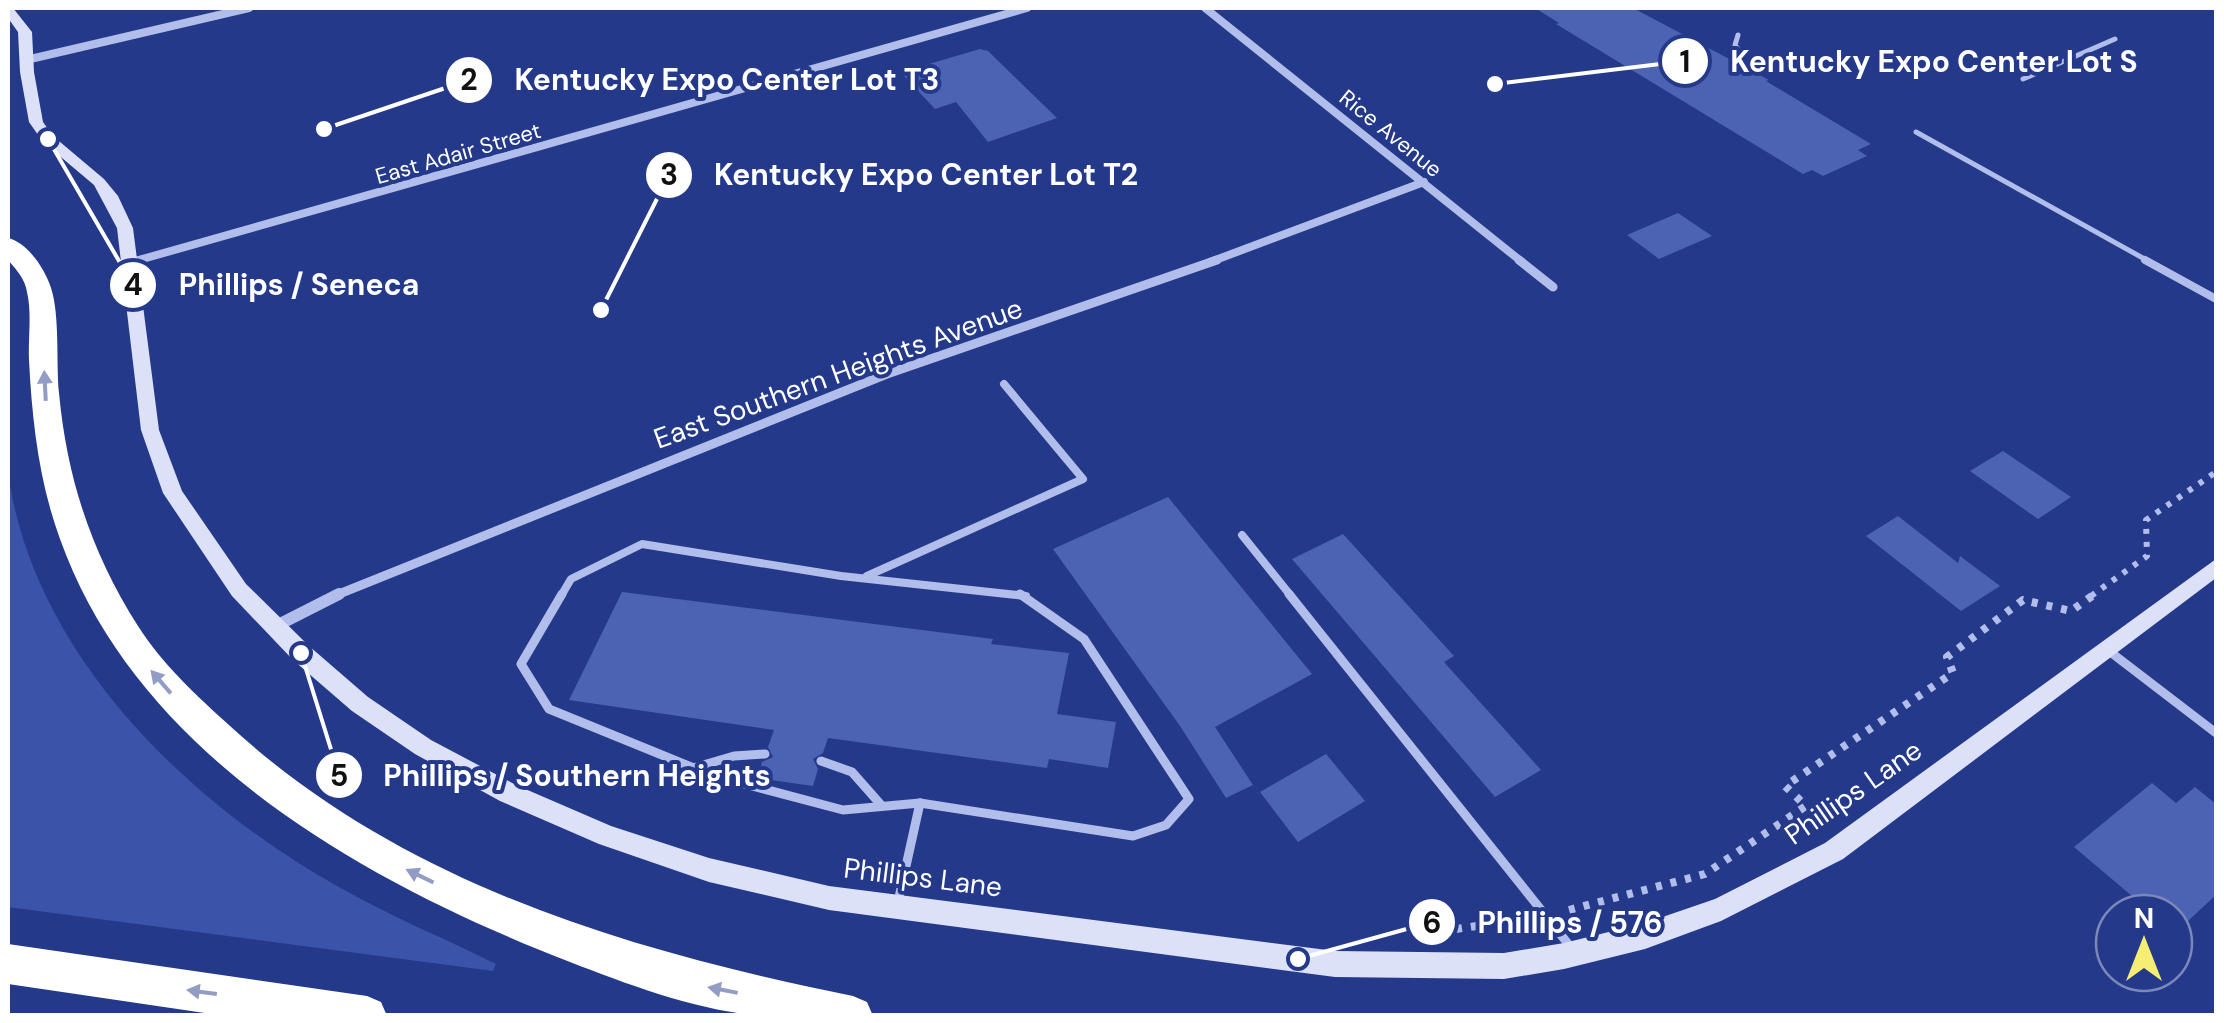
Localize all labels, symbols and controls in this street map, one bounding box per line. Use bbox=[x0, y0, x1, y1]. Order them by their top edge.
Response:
callout: Kentucky Expo Center Lot S bbox=[1660, 31, 2158, 91]
text: 1 bbox=[1680, 42, 1690, 81]
text: Kentucky Expo Center Lot S bbox=[1730, 42, 2138, 81]
callout: Kentucky Expo Center Lot T3 bbox=[444, 50, 959, 110]
text: 2 bbox=[460, 60, 478, 99]
text: Kentucky Expo Center Lot T3 bbox=[515, 60, 939, 99]
street label: Rice Avenue bbox=[1333, 83, 1448, 184]
street label: East Adair Street bbox=[372, 116, 544, 191]
callout: Kentucky Expo Center Lot T2 bbox=[644, 145, 1158, 205]
text: 3 bbox=[660, 155, 678, 194]
text: Kentucky Expo Center Lot T2 bbox=[714, 155, 1138, 194]
callout: Phillips / Seneca bbox=[108, 255, 439, 315]
text: 4 bbox=[123, 265, 143, 304]
text: Phillips / Seneca bbox=[179, 265, 419, 304]
street label: East Southern Heights Avenue bbox=[649, 289, 1028, 457]
one-way arrow bbox=[37, 369, 53, 401]
one-way arrow bbox=[150, 669, 172, 694]
street label: Phillips Lane bbox=[1777, 732, 1929, 853]
callout: Phillips / Southern Heights bbox=[314, 745, 791, 805]
text: 5 bbox=[330, 756, 348, 795]
text: Phillips / Southern Heights bbox=[383, 756, 771, 795]
street label: Phillips Lane bbox=[842, 849, 1004, 906]
one-way arrow bbox=[405, 868, 434, 885]
callout: Phillips / 576 bbox=[1407, 892, 1683, 952]
north arrow bbox=[2094, 893, 2194, 993]
text: N bbox=[2134, 900, 2154, 937]
text: 6 bbox=[1422, 903, 1442, 942]
text: Phillips / 576 bbox=[1477, 903, 1663, 942]
one-way arrow bbox=[707, 981, 738, 997]
one-way arrow bbox=[185, 983, 217, 999]

